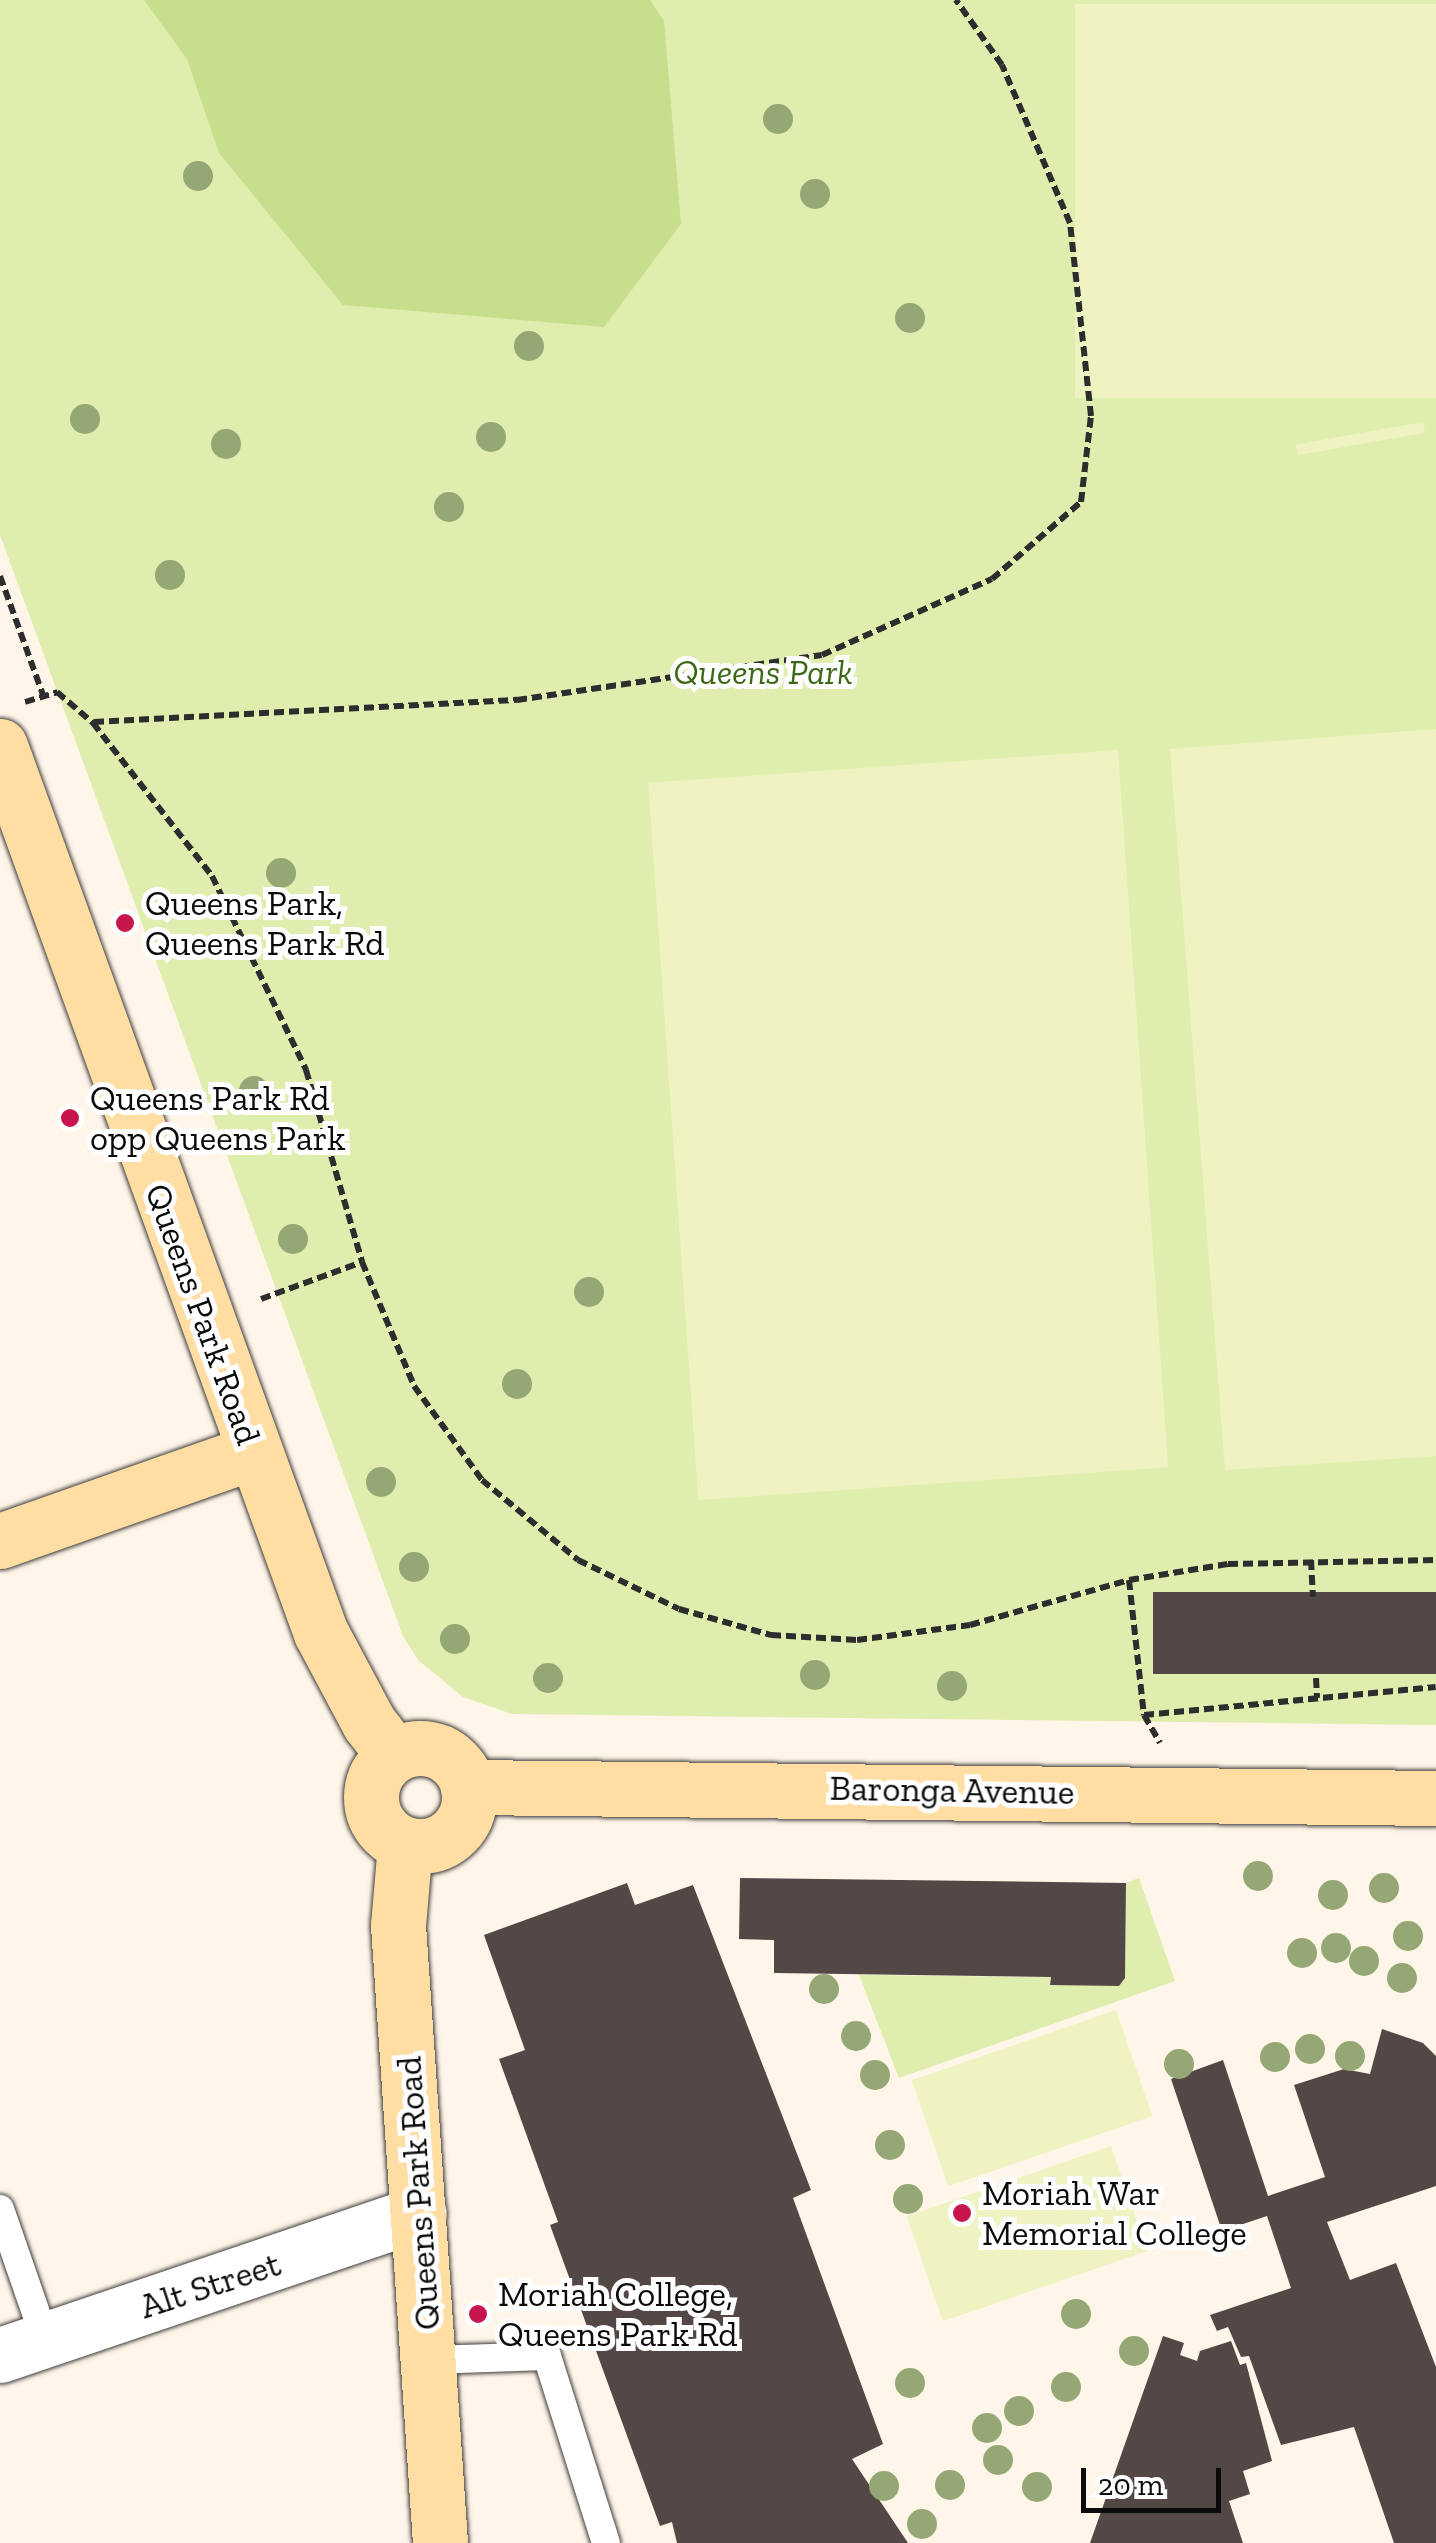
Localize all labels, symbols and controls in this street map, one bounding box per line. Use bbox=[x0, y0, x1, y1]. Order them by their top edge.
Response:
park label: Queens Park bbox=[673, 651, 853, 693]
place label: Queens Park, Queens Park Rd bbox=[145, 882, 385, 964]
marker: Queens Park, Queens Park Rd bbox=[114, 912, 136, 934]
place label: Queens Park Rd opp Queens Park bbox=[90, 1077, 345, 1159]
marker: Queens Park Rd opp Queens Park bbox=[59, 1107, 81, 1129]
street label: Queens Park Road bbox=[136, 1178, 270, 1450]
street label: Baronga Avenue bbox=[829, 1767, 1075, 1813]
street label: Queens Park Road bbox=[387, 2055, 449, 2331]
place label: Moriah War Memorial College bbox=[982, 2172, 1247, 2254]
marker: Moriah War Memorial College bbox=[951, 2202, 973, 2224]
street label: Alt Street bbox=[134, 2243, 286, 2327]
place label: Moriah College, Queens Park Rd bbox=[498, 2273, 738, 2355]
marker: Moriah College, Queens Park Rd bbox=[467, 2303, 489, 2325]
scale bar bbox=[1086, 2448, 1226, 2510]
text: 20 m bbox=[1098, 2467, 1163, 2503]

